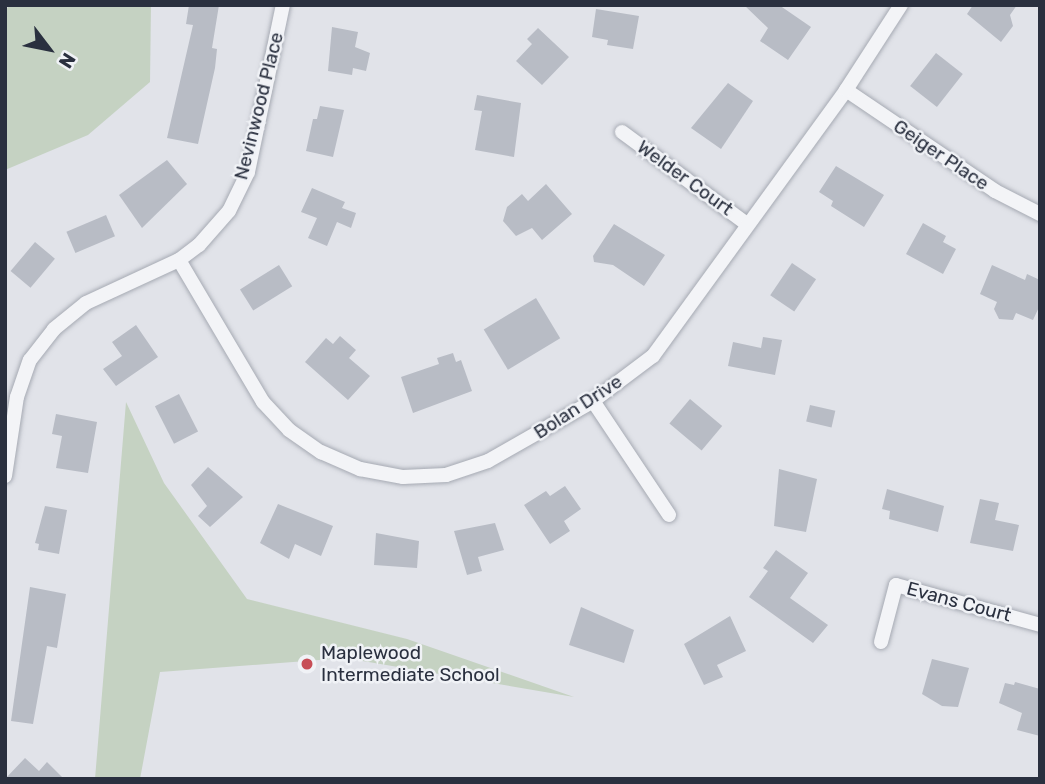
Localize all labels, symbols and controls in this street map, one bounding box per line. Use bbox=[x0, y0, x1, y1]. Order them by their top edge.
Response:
north arrow bbox=[14, 14, 84, 84]
street label: Nevinwood Place bbox=[230, 30, 288, 182]
text: N bbox=[54, 48, 81, 72]
street label: Geiger Place bbox=[889, 115, 993, 195]
street label: Welder Court bbox=[632, 135, 738, 221]
street label: Bolan Drive bbox=[530, 370, 626, 444]
street label: Evans Court bbox=[904, 577, 1014, 627]
place label: Maplewood Intermediate School bbox=[321, 642, 500, 686]
marker: Maplewood Intermediate School bbox=[299, 656, 315, 672]

